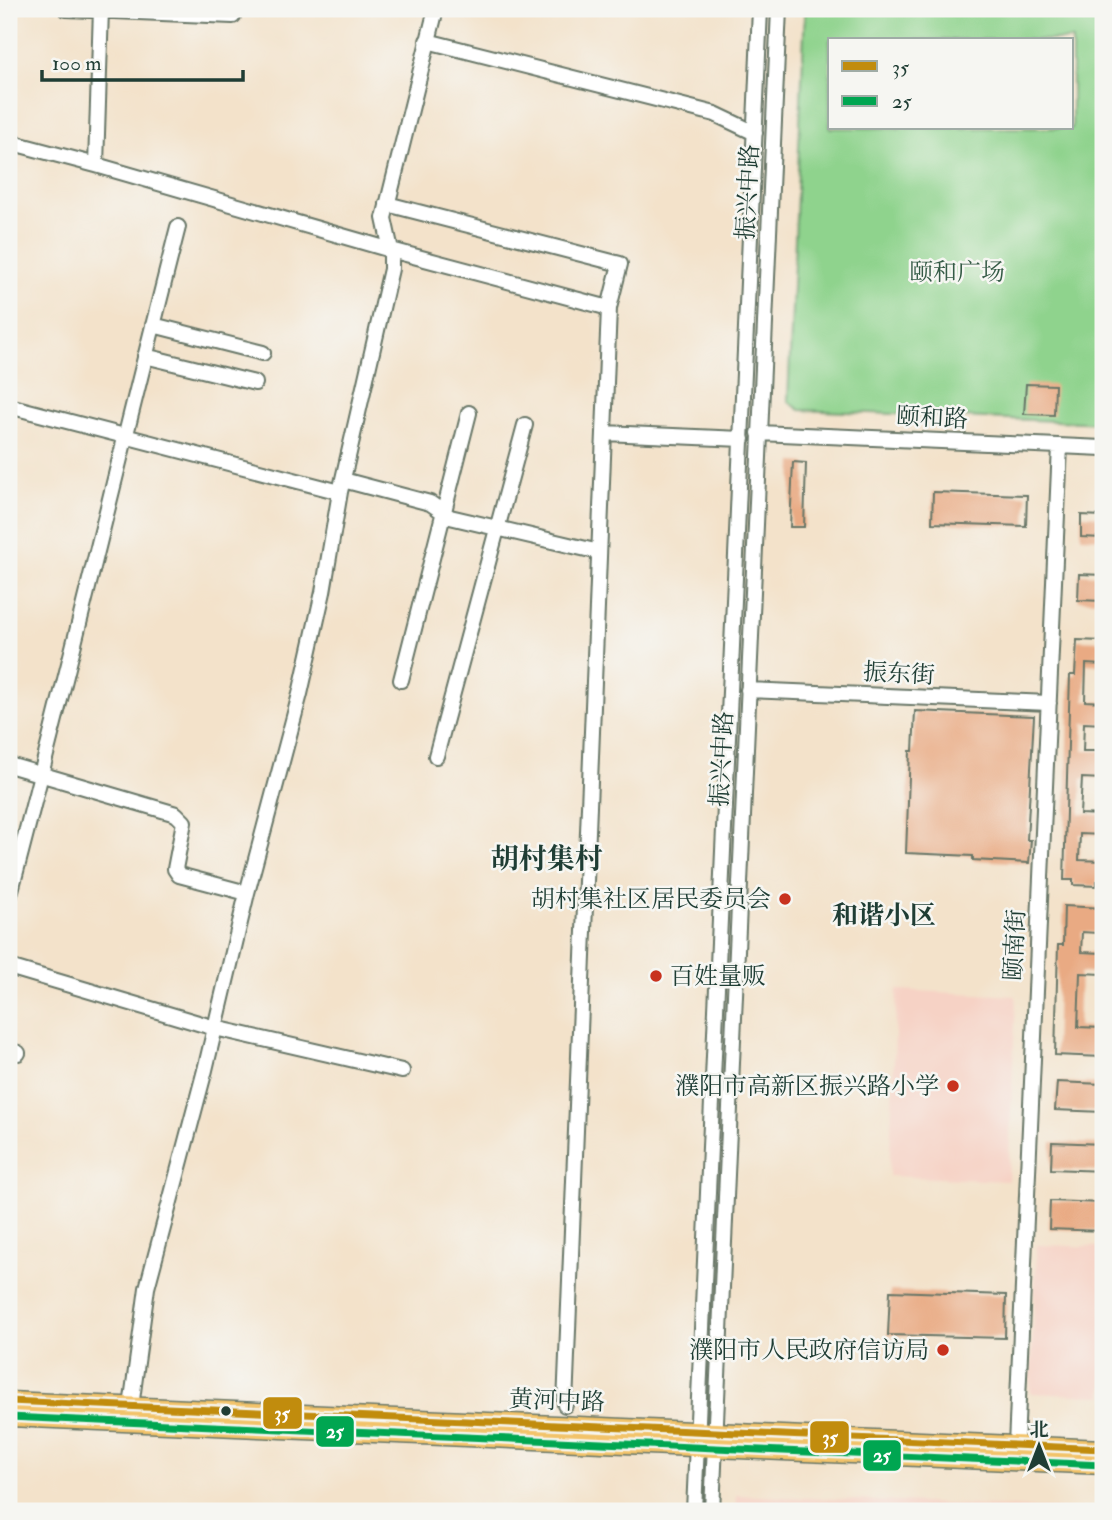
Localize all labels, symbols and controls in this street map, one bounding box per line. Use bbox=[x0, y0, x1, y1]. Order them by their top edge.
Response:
scale bar bbox=[42, 38, 243, 82]
legend bbox=[828, 38, 1074, 130]
text: 100 m bbox=[52, 50, 102, 77]
text: 35 bbox=[892, 54, 910, 81]
text: 25 bbox=[892, 88, 913, 115]
street label: 振兴中路 bbox=[730, 143, 766, 241]
park label: 颐和广场 bbox=[909, 257, 1005, 288]
street label: 颐和路 bbox=[895, 401, 969, 435]
street label: 振东街 bbox=[862, 657, 936, 691]
street label: 振兴中路 bbox=[704, 710, 740, 808]
district label: 胡村集村 bbox=[491, 842, 603, 877]
place label: 胡村集社区居民委员会 bbox=[531, 884, 771, 915]
marker: 胡村集社区居民委员会 bbox=[777, 891, 793, 907]
district label: 和谐小区 bbox=[832, 900, 936, 932]
street label: 颐南街 bbox=[998, 908, 1032, 982]
place label: 百姓量贩 bbox=[670, 961, 766, 992]
marker: 百姓量贩 bbox=[648, 968, 664, 984]
place label: 濮阳市高新区振兴路小学 bbox=[675, 1071, 939, 1102]
marker: 濮阳市高新区振兴路小学 bbox=[945, 1078, 961, 1094]
place label: 濮阳市人民政府信访局 bbox=[689, 1335, 929, 1366]
marker: 濮阳市人民政府信访局 bbox=[935, 1342, 951, 1358]
street label: 黄河中路 bbox=[508, 1384, 606, 1418]
line badge: 35 bbox=[262, 1396, 303, 1430]
text: 35 bbox=[274, 1402, 290, 1426]
unlabelled marker bbox=[219, 1404, 233, 1418]
north arrow bbox=[1004, 1412, 1074, 1482]
line badge: 25 bbox=[315, 1415, 355, 1448]
text: 北 bbox=[1029, 1418, 1049, 1442]
text: 25 bbox=[326, 1420, 345, 1444]
line badge: 35 bbox=[809, 1420, 850, 1454]
text: 35 bbox=[822, 1426, 838, 1450]
line badge: 25 bbox=[862, 1439, 902, 1472]
text: 25 bbox=[873, 1444, 892, 1468]

